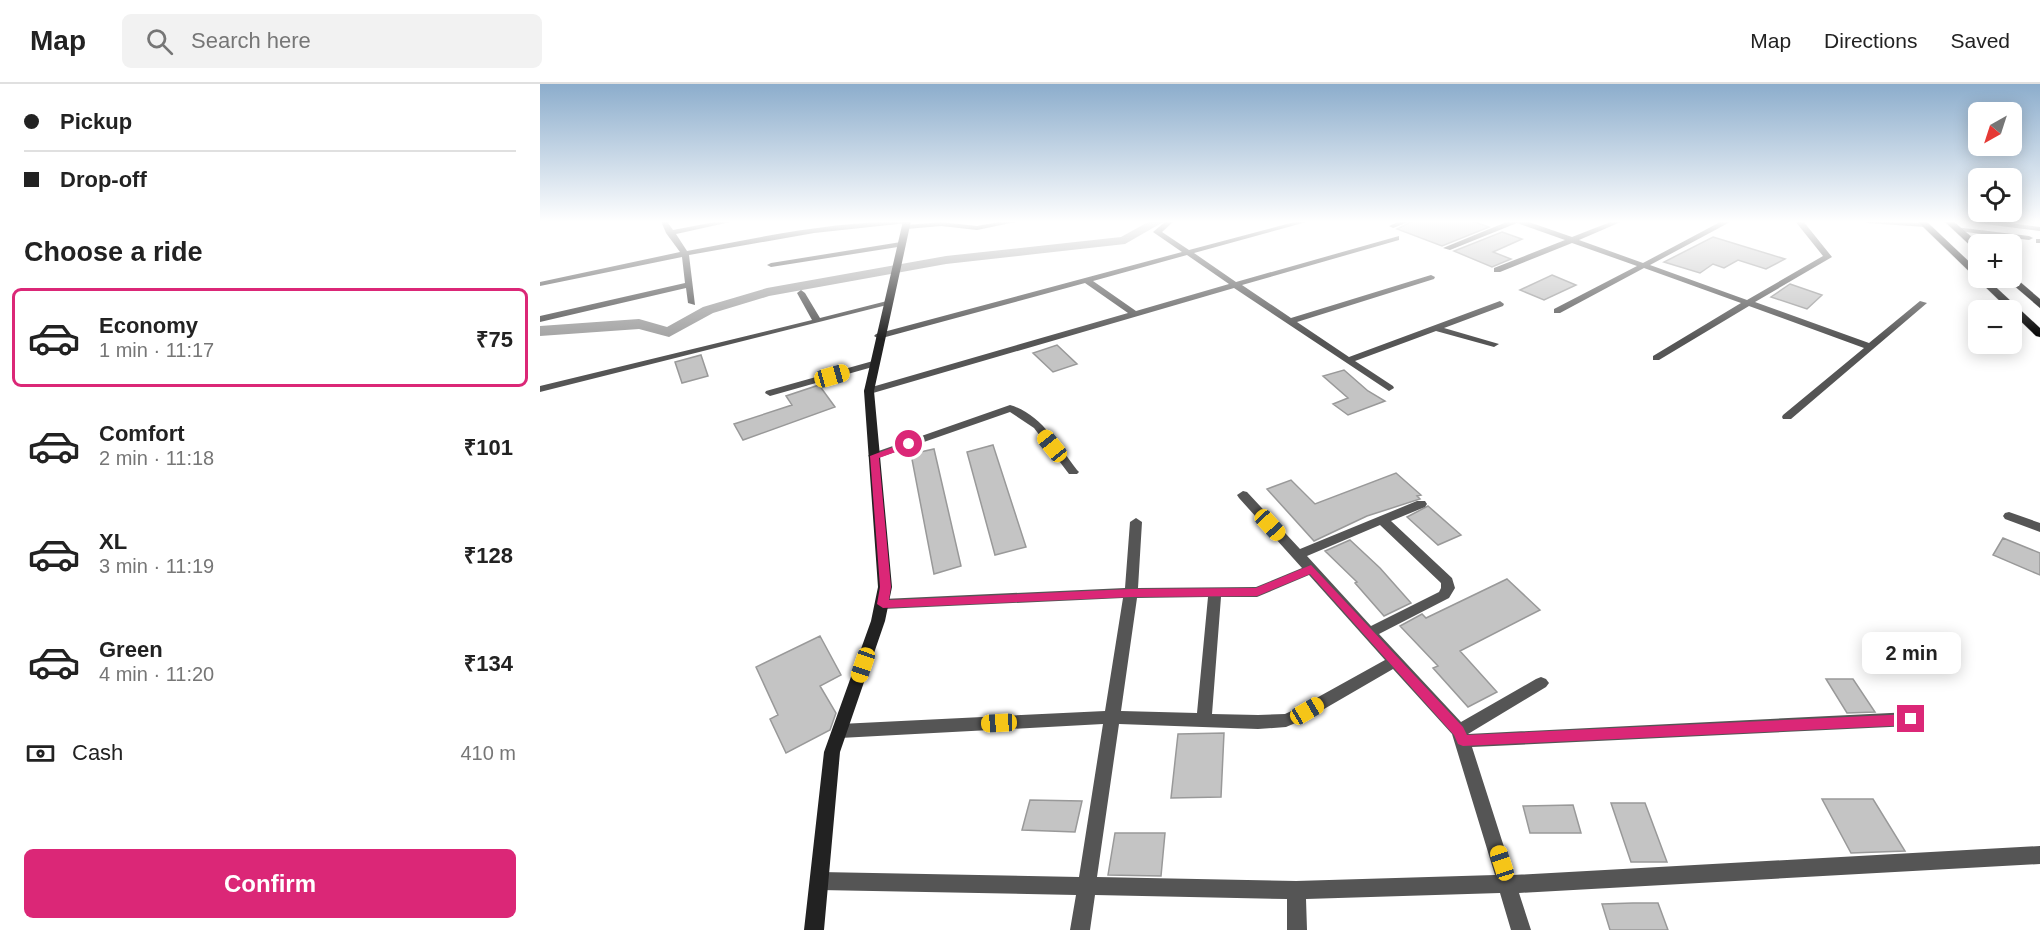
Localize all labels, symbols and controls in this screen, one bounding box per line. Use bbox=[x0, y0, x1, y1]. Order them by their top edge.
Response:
search box bbox=[122, 14, 542, 68]
text: Map bbox=[30, 25, 86, 56]
icon: search bbox=[143, 25, 176, 58]
text: Search here bbox=[191, 28, 311, 53]
text: Map bbox=[1750, 29, 1791, 52]
text: Directions bbox=[1824, 29, 1917, 52]
text: Saved bbox=[1950, 29, 2010, 52]
north arrow bbox=[1968, 102, 2022, 156]
map controls bbox=[1968, 102, 2022, 354]
text: Pickup bbox=[60, 109, 132, 134]
text: Drop-off bbox=[60, 167, 147, 192]
button: locate bbox=[1968, 168, 2022, 222]
button: + bbox=[1968, 234, 2022, 288]
text: Choose a ride bbox=[24, 237, 203, 267]
button: − bbox=[1968, 300, 2022, 354]
icon: car bbox=[27, 311, 81, 365]
text: Economy bbox=[99, 313, 198, 338]
text: ₹75 bbox=[476, 327, 513, 352]
text: 1 min · 11:17 bbox=[99, 339, 214, 361]
car bbox=[812, 362, 852, 390]
icon: car bbox=[27, 419, 81, 473]
text: Comfort bbox=[99, 421, 185, 446]
car bbox=[1034, 426, 1070, 466]
route start bbox=[895, 430, 922, 457]
text: ₹101 bbox=[464, 435, 513, 460]
text: 2 min · 11:18 bbox=[99, 447, 214, 469]
car bbox=[1251, 506, 1289, 544]
icon: car bbox=[27, 527, 81, 581]
text: XL bbox=[99, 529, 127, 554]
text: ₹128 bbox=[464, 543, 513, 568]
text: 3 min · 11:19 bbox=[99, 555, 214, 577]
callout: 2 min bbox=[1862, 632, 1960, 674]
icon: car bbox=[27, 635, 81, 689]
text: Green bbox=[99, 637, 163, 662]
text: 2 min bbox=[1885, 642, 1938, 664]
car bbox=[849, 645, 877, 685]
text: ₹134 bbox=[464, 651, 513, 676]
text: 4 min · 11:20 bbox=[99, 663, 214, 685]
car bbox=[1287, 694, 1327, 728]
route end bbox=[1897, 705, 1924, 732]
car bbox=[981, 713, 1017, 733]
icon: cash bbox=[24, 737, 57, 770]
text: Cash bbox=[72, 740, 123, 765]
text: 410 m bbox=[460, 742, 516, 764]
car bbox=[1488, 843, 1516, 883]
button: Confirm bbox=[24, 849, 516, 918]

